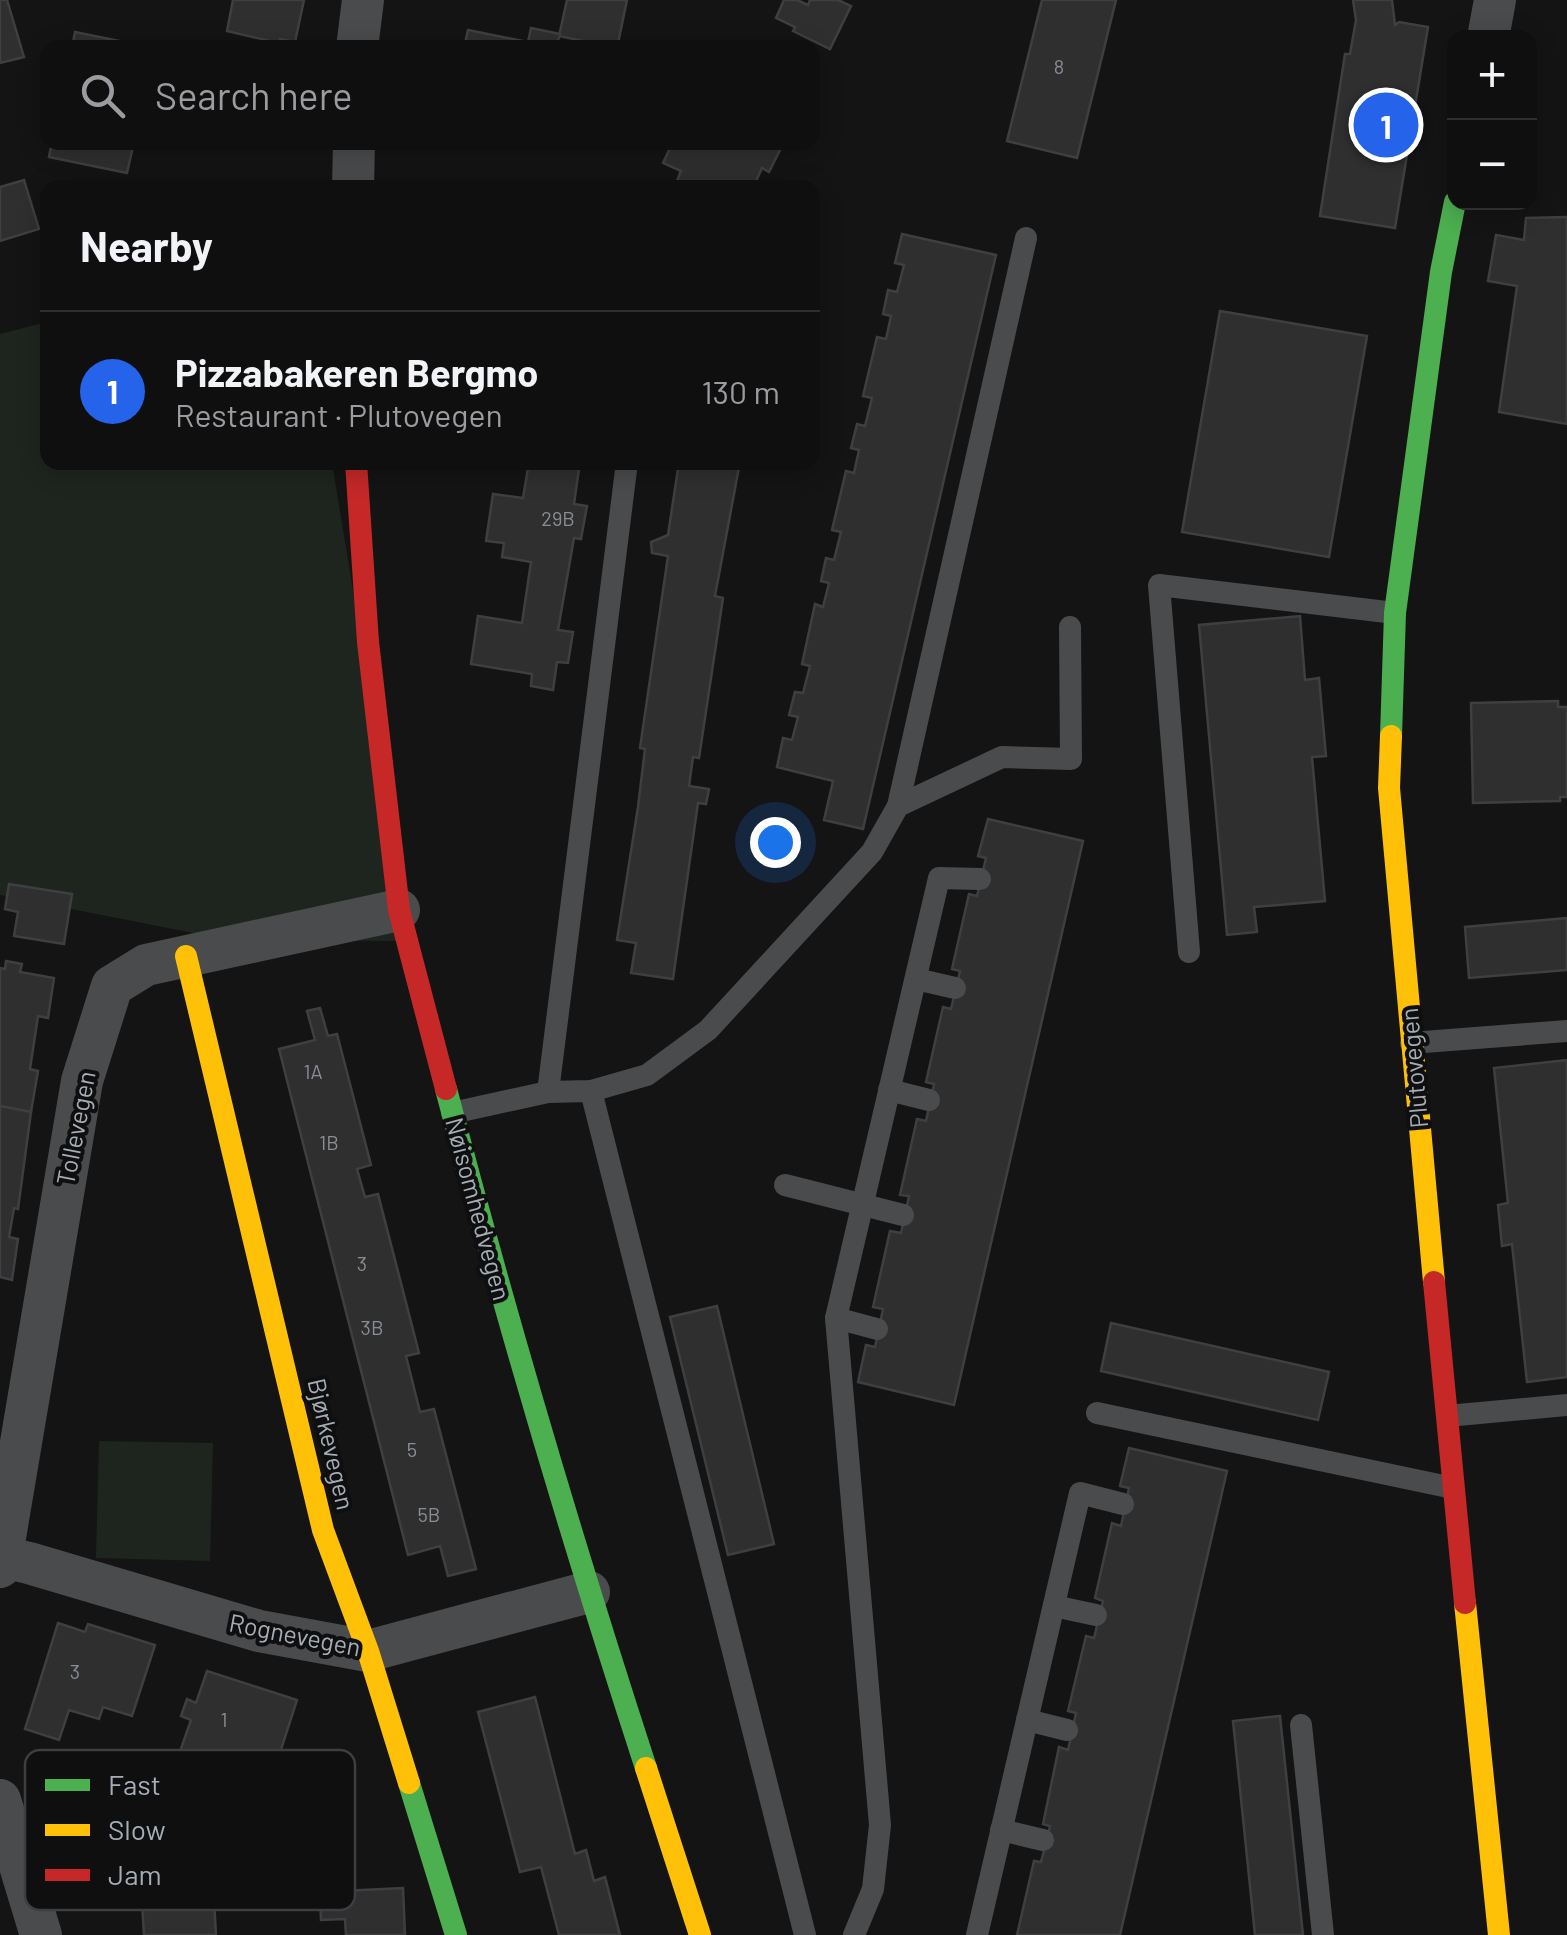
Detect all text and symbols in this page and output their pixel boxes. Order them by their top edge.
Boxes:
map controls [1447,30,1537,210]
button: + [1447,30,1537,120]
search box [40,40,820,150]
house number: 8 [1054,54,1064,78]
icon: search [75,68,130,123]
text: Search here [155,72,353,118]
pin: 1 [1354,88,1418,162]
button: − [1447,120,1537,210]
text: Nearby [80,220,213,270]
text: Pizzabakeren Bergmo [175,349,538,395]
text: 1 [107,372,118,410]
text: 130 m [701,372,780,410]
text: Restaurant · Plutovegen [175,395,503,433]
house number: 29B [541,506,575,530]
your location [750,817,801,868]
street label: Plutovegen [1393,1007,1433,1130]
house number: 1A [303,1059,323,1083]
street label: Tollevegen [49,1068,101,1187]
street label: Nøisomhedvegen [440,1114,518,1303]
house number: 1B [319,1130,339,1154]
house number: 3 [357,1251,367,1275]
house number: 3B [361,1315,383,1339]
street label: Bjørkevegen [302,1375,362,1512]
house number: 5 [407,1437,417,1461]
house number: 5B [418,1502,440,1526]
street label: Rognevegen [227,1607,364,1661]
house number: 3 [70,1659,80,1683]
house number: 1 [221,1707,228,1731]
legend [25,1750,355,1910]
text: Fast [108,1767,161,1801]
text: Slow [108,1812,166,1846]
text: Jam [108,1857,162,1891]

